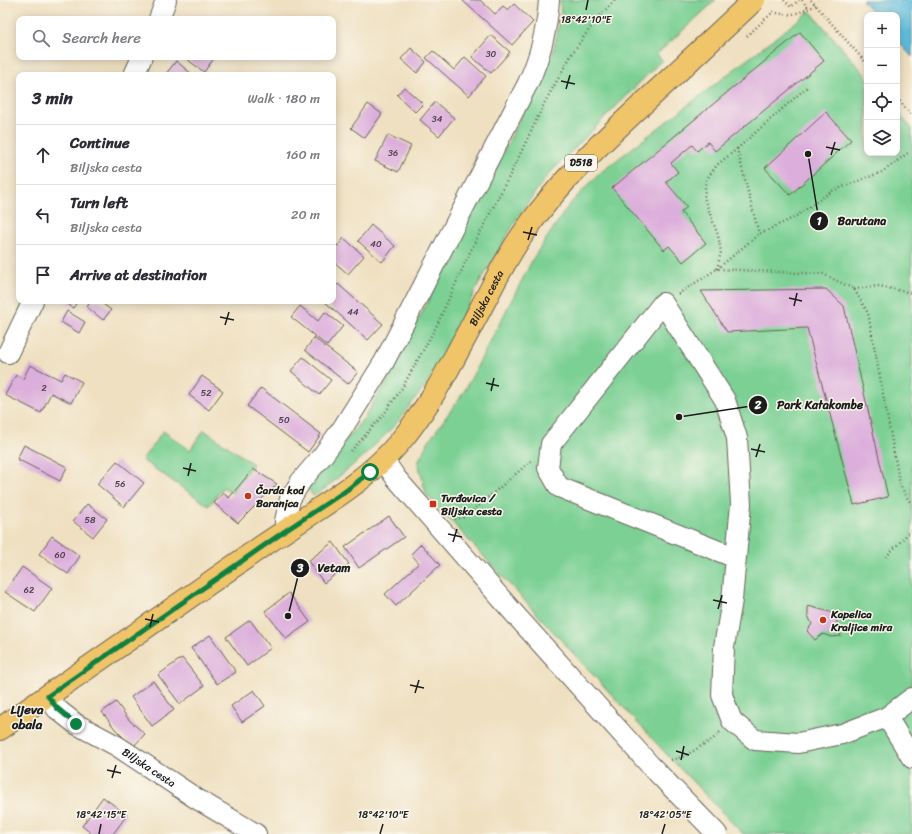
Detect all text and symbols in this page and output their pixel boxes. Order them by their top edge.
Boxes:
text: 18°42'10"E [561,11,613,29]
map controls [864,12,900,156]
button: + [864,12,900,48]
search box [16,16,336,60]
text: Search here [62,25,141,51]
icon: search [30,27,52,49]
house number: 30 [486,46,497,62]
button: − [864,48,900,84]
text: 3 min [32,83,73,113]
button: locate [864,84,900,120]
text: Walk · 180 m [248,87,320,110]
house number: 34 [432,111,443,127]
button: layers [864,120,900,156]
text: Continue [70,130,130,156]
text: 160 m [285,143,320,166]
icon: ahead [32,144,54,166]
house number: 36 [388,145,398,161]
road number: D518 [565,155,597,171]
text: Biljska cesta [70,156,142,179]
text: Turn left [70,190,128,216]
text: 20 m [291,203,320,226]
icon: left [32,204,54,226]
callout: Barutana [809,209,894,233]
text: 1 [816,210,822,232]
text: Barutana [838,210,886,232]
text: Biljska cesta [70,216,142,239]
house number: 40 [370,236,382,252]
text: Arrive at destination [70,262,207,288]
icon: arrive [32,264,54,286]
street label: Biljska cesta [464,266,509,329]
house number: 44 [347,304,359,320]
house number: 2 [41,380,47,396]
house number: 52 [201,385,211,401]
callout: Park Katakombe [748,393,871,417]
text: 2 [754,394,762,416]
text: Park Katakombe [777,394,864,416]
house number: 50 [278,412,290,428]
route start [361,463,379,481]
house number: 56 [115,476,125,492]
place label: Čarda kod Baranjca [255,481,305,513]
place label: Tvrđavica / Biljska cesta [441,489,503,521]
marker: Čarda kod Baranjca [243,491,253,501]
marker: Tvrđavica / Biljska cesta [428,499,438,509]
house number: 58 [85,512,96,528]
house number: 60 [55,547,66,563]
callout: Vetam [290,556,359,580]
text: 3 [296,557,304,579]
text: Vetam [318,557,350,579]
house number: 62 [24,582,34,598]
place label: Kapelica Kraljice mira [830,605,893,637]
marker: Kapelica Kraljice mira [818,615,828,625]
district label: Lijeva obala [10,698,44,736]
route end [67,715,85,733]
street label: Biljska cesta [118,742,180,792]
text: 18°42'15"E [76,806,128,824]
text: 18°42'10"E [358,806,410,824]
text: 18°42'05"E [639,806,693,824]

